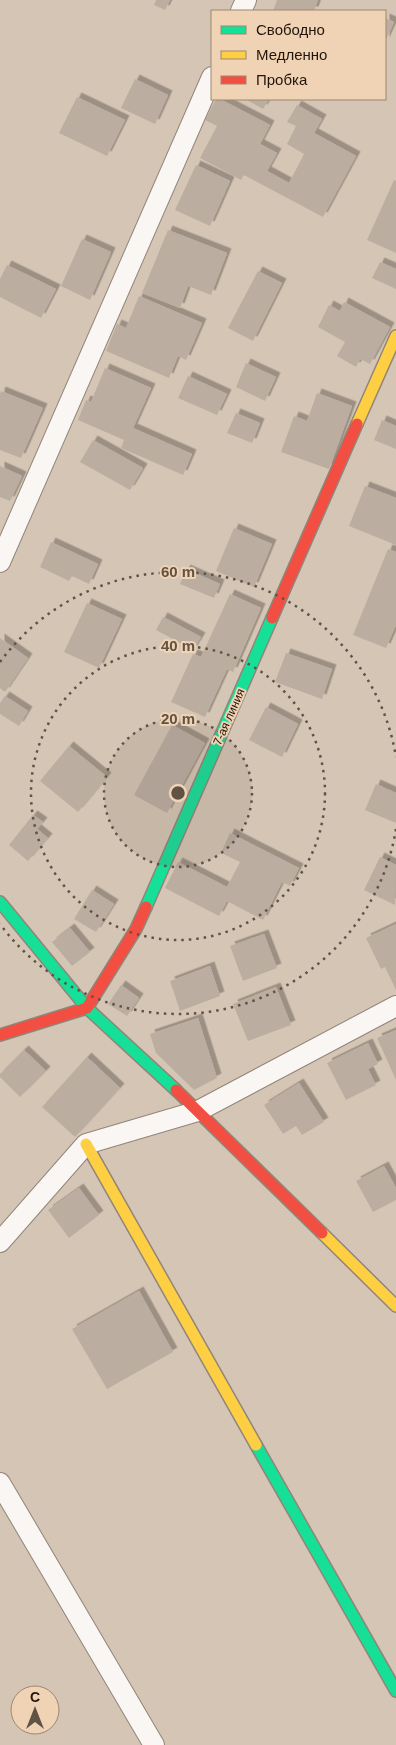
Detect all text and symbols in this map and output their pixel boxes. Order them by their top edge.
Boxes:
legend [211,10,386,100]
text: Свободно [256,21,325,38]
text: Медленно [256,46,327,63]
text: Пробка [256,71,308,88]
text: 60 m [161,563,195,580]
text: 40 m [161,637,195,654]
street label: 7-ая линия [210,686,248,748]
text: 20 m [161,710,195,727]
centre of rings [169,784,187,802]
north arrow [10,1685,60,1735]
text: С [30,1689,40,1705]

